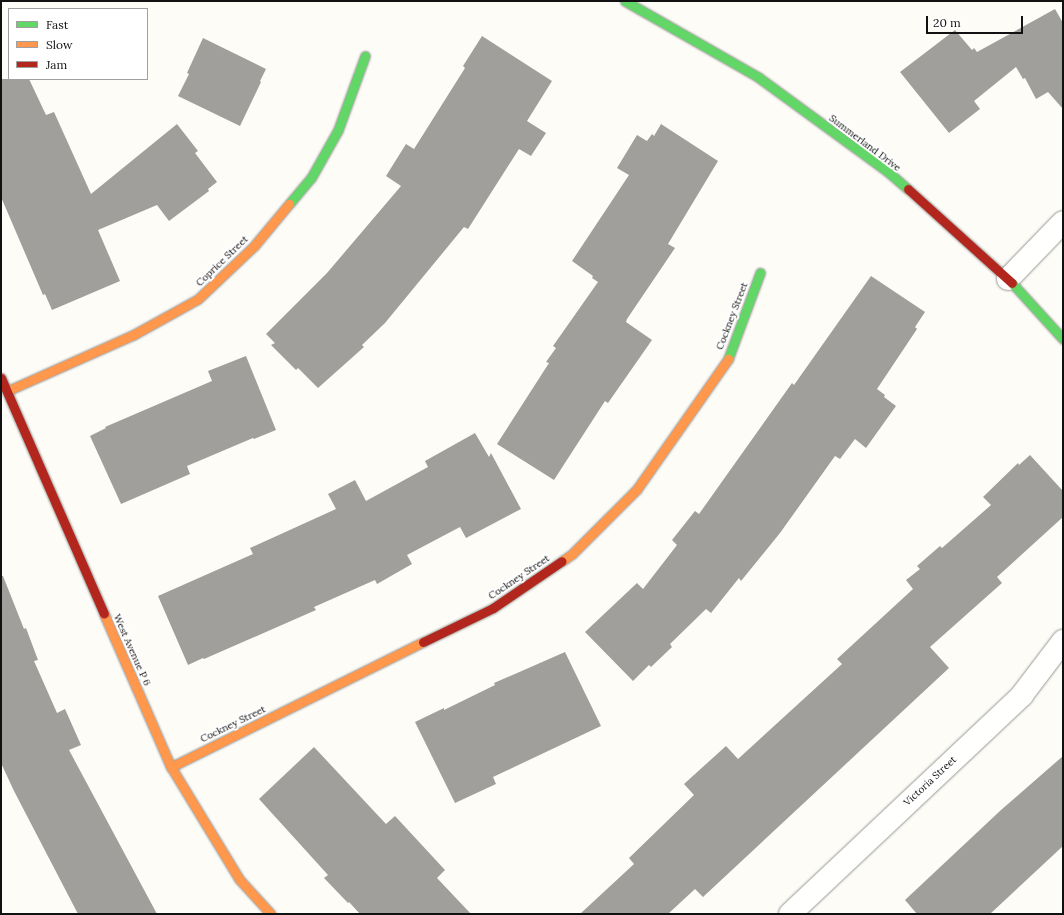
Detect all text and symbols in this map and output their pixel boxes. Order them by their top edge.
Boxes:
legend [8,8,148,80]
scale bar [928,8,1025,34]
text: 20 m [933,15,961,30]
text: Fast [46,17,69,32]
text: Slow [46,37,73,52]
text: Jam [46,57,67,72]
street label: Summerland Drive [827,112,903,174]
street label: Coprice Street [194,233,250,289]
street label: Cockney Street [714,281,750,351]
street label: Cockney Street [486,552,552,602]
street label: West Avenue P 6 [111,612,153,688]
street label: Cockney Street [198,703,268,745]
street label: Victoria Street [901,754,959,808]

